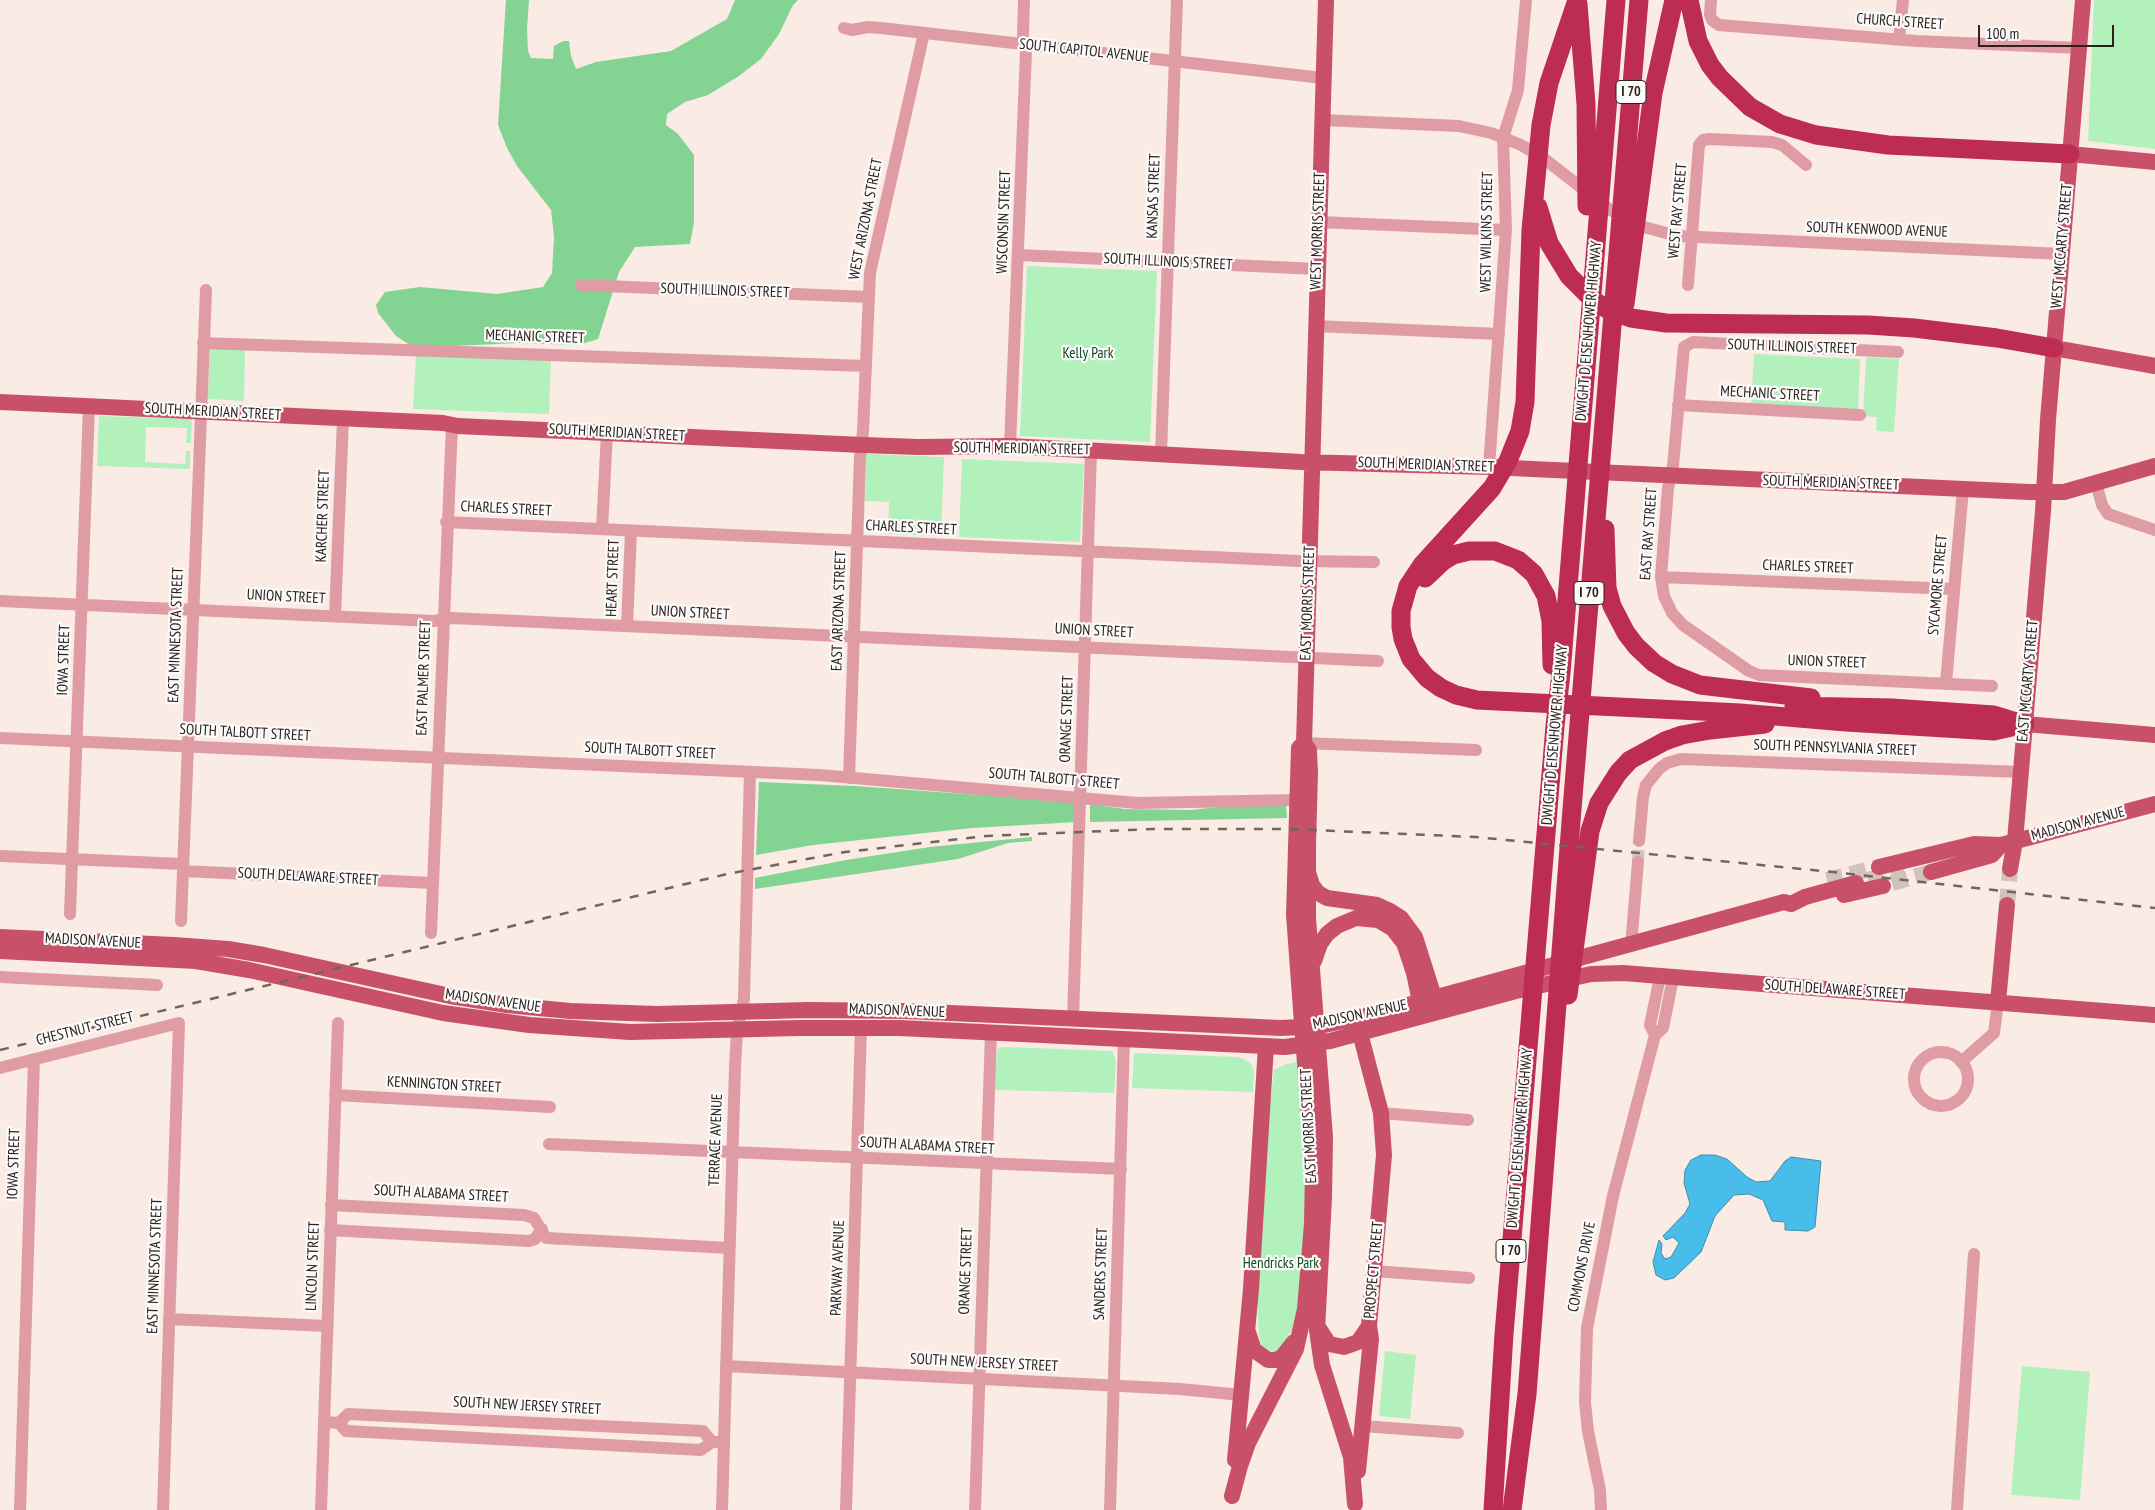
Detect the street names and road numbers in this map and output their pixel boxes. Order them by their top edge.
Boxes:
street label: CHURCH STREET [1856,10,1944,34]
street label: SOUTH CAPITOL AVENUE [1018,35,1150,67]
road number: I 70 [1616,80,1646,104]
street label: KANSAS STREET [1144,153,1164,239]
street label: WEST ARIZONA STREET [845,157,887,281]
street label: WEST RAY STREET [1665,162,1691,260]
street label: WISCONSIN STREET [993,170,1015,274]
street label: WEST WILKINS STREET [1477,171,1497,293]
street label: WEST MORRIS STREET [1307,172,1329,290]
street label: WEST MCCARTY STREET [2048,183,2076,309]
street label: SOUTH KENWOOD AVENUE [1806,219,1948,241]
street label: DWIGHT D EISENHOWER HIGHWAY [1572,240,1606,422]
street label: SOUTH ILLINOIS STREET [1103,250,1233,274]
street label: SOUTH ILLINOIS STREET [660,280,790,302]
street label: MECHANIC STREET [485,326,585,348]
street label: SOUTH ILLINOIS STREET [1727,336,1857,358]
street label: MECHANIC STREET [1720,382,1820,406]
street label: SOUTH MERIDIAN STREET [144,399,282,425]
street label: SOUTH MERIDIAN STREET [548,420,686,446]
street label: SOUTH MERIDIAN STREET [954,439,1090,459]
street label: SOUTH MERIDIAN STREET [1357,454,1495,476]
street label: KARCHER STREET [312,469,334,563]
street label: SOUTH MERIDIAN STREET [1762,472,1900,494]
street label: EAST RAY STREET [1637,487,1661,581]
street label: CHARLES STREET [460,498,552,520]
street label: CHARLES STREET [865,517,957,539]
street label: SYCAMORE STREET [1925,534,1951,636]
street label: HEART STREET [603,539,623,617]
street label: EAST MORRIS STREET [1297,545,1319,661]
street label: EAST ARIZONA STREET [828,551,850,671]
street label: CHARLES STREET [1762,556,1854,578]
street label: EAST MINNESOTA STREET [165,567,187,703]
road number: I 70 [1574,582,1604,604]
street label: UNION STREET [246,586,326,608]
street label: UNION STREET [650,602,730,624]
street label: EAST MCCARTY STREET [2014,619,2042,743]
street label: EAST PALMER STREET [413,620,435,736]
street label: UNION STREET [1054,620,1134,642]
street label: IOWA STREET [54,624,74,696]
street label: DWIGHT D EISENHOWER HIGHWAY [1538,644,1572,826]
street label: UNION STREET [1787,652,1867,672]
street label: ORANGE STREET [1056,675,1078,763]
street label: SOUTH TALBOTT STREET [179,721,311,745]
street label: SOUTH PENNSYLVANIA STREET [1753,736,1917,760]
street label: SOUTH TALBOTT STREET [584,739,716,763]
street label: SOUTH TALBOTT STREET [988,764,1120,794]
street label: MADISON AVENUE [2029,803,2127,845]
street label: SOUTH DELAWARE STREET [237,864,379,890]
street label: MADISON AVENUE [45,929,141,953]
street label: SOUTH DELAWARE STREET [1764,976,1906,1004]
street label: MADISON AVENUE [444,985,542,1017]
street label: MADISON AVENUE [1311,996,1409,1034]
street label: MADISON AVENUE [849,1000,945,1022]
street label: CHESTNUT STREET [34,1008,136,1050]
street label: DWIGHT D EISENHOWER HIGHWAY [1503,1047,1537,1229]
street label: EAST MORRIS STREET [1297,1068,1321,1184]
street label: KENNINGTON STREET [386,1073,502,1097]
street label: TERRACE AVENUE [705,1093,727,1187]
street label: IOWA STREET [4,1128,24,1200]
street label: SOUTH ALABAMA STREET [859,1133,995,1159]
street label: SOUTH ALABAMA STREET [373,1181,509,1207]
street label: EAST MINNESOTA STREET [144,1198,166,1334]
street label: PARKWAY AVENUE [827,1220,849,1316]
street label: COMMONS DRIVE [1564,1220,1600,1314]
street label: LINCOLN STREET [302,1221,324,1311]
street label: PROSPECT STREET [1361,1221,1387,1319]
street label: ORANGE STREET [955,1227,977,1315]
street label: SANDERS STREET [1090,1227,1112,1321]
road number: I 70 [1496,1240,1526,1262]
street label: SOUTH NEW JERSEY STREET [910,1350,1058,1376]
street label: SOUTH NEW JERSEY STREET [453,1393,601,1419]

